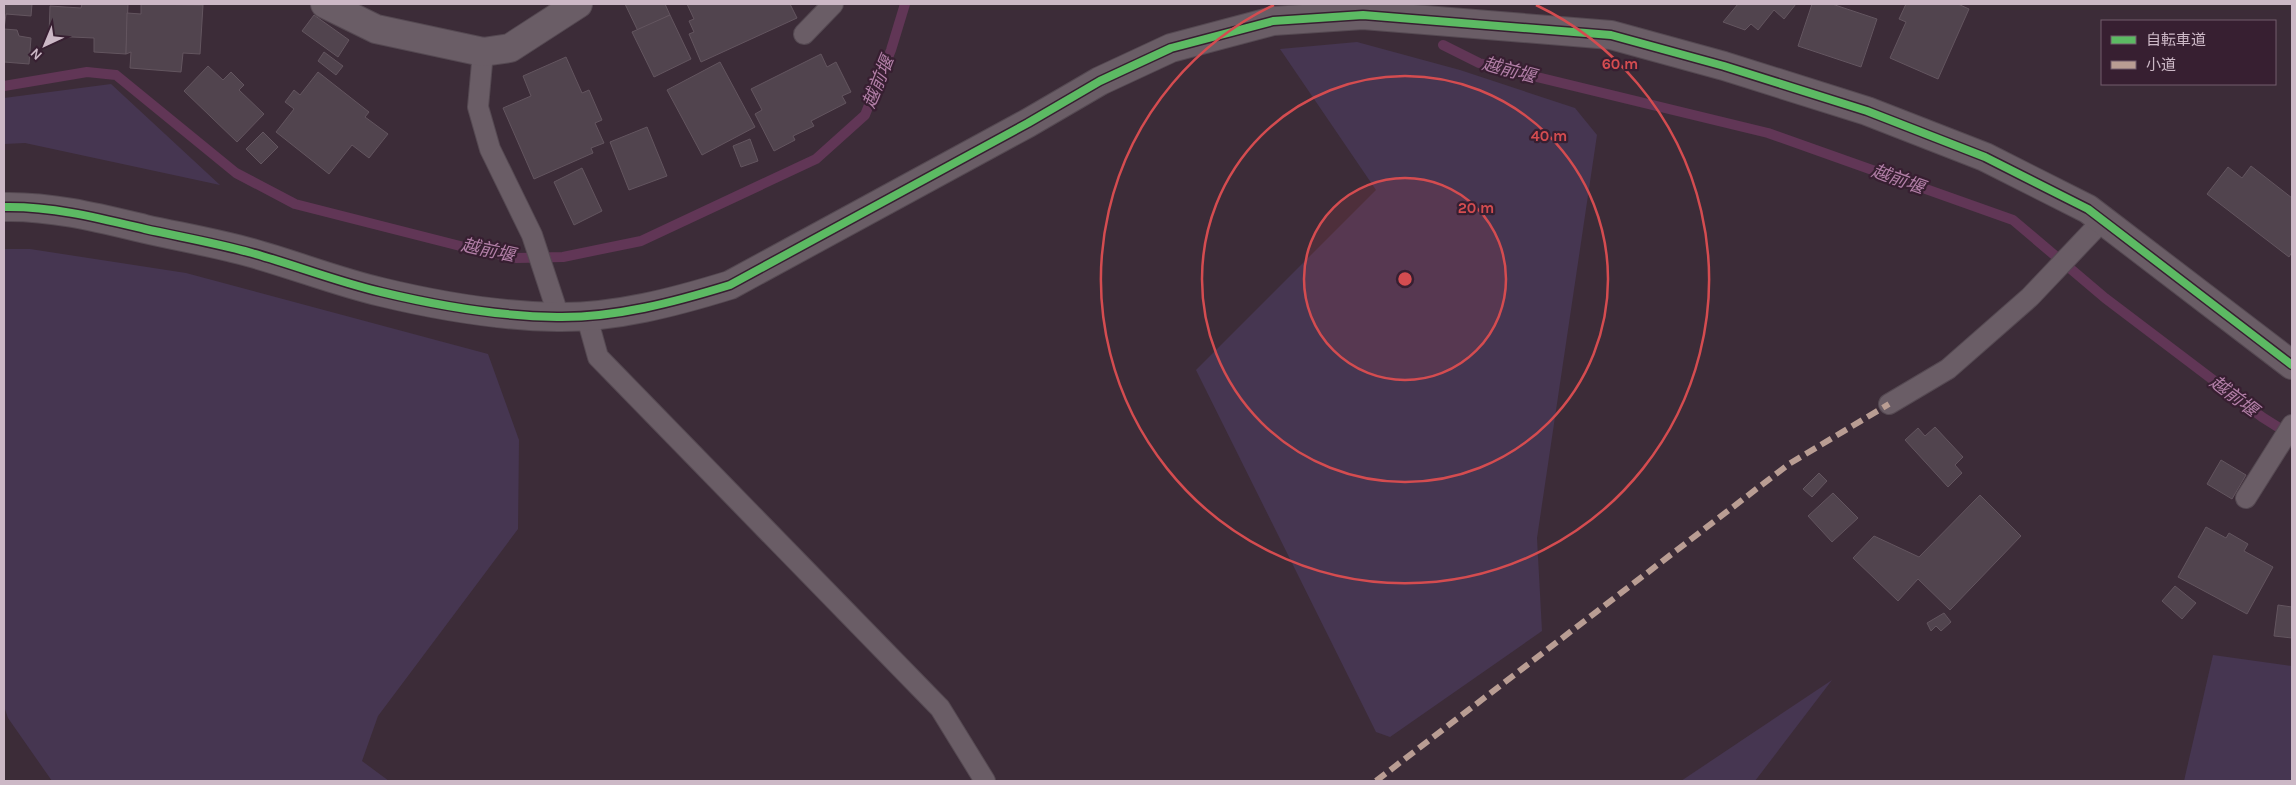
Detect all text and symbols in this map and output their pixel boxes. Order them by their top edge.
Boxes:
north arrow [20,20,70,70]
legend [2101,20,2276,85]
text: 自転車道 [2146,31,2206,49]
text: N [27,44,46,64]
water label: 越前堰 [858,50,899,111]
water label: 越前堰 [1480,52,1541,88]
text: 60 m [1602,55,1638,73]
text: 小道 [2146,56,2176,74]
text: 40 m [1531,127,1567,145]
water label: 越前堰 [1869,159,1930,200]
text: 20 m [1458,199,1494,217]
water label: 越前堰 [459,234,520,267]
centre of rings [1396,270,1414,288]
water label: 越前堰 [2206,371,2265,423]

